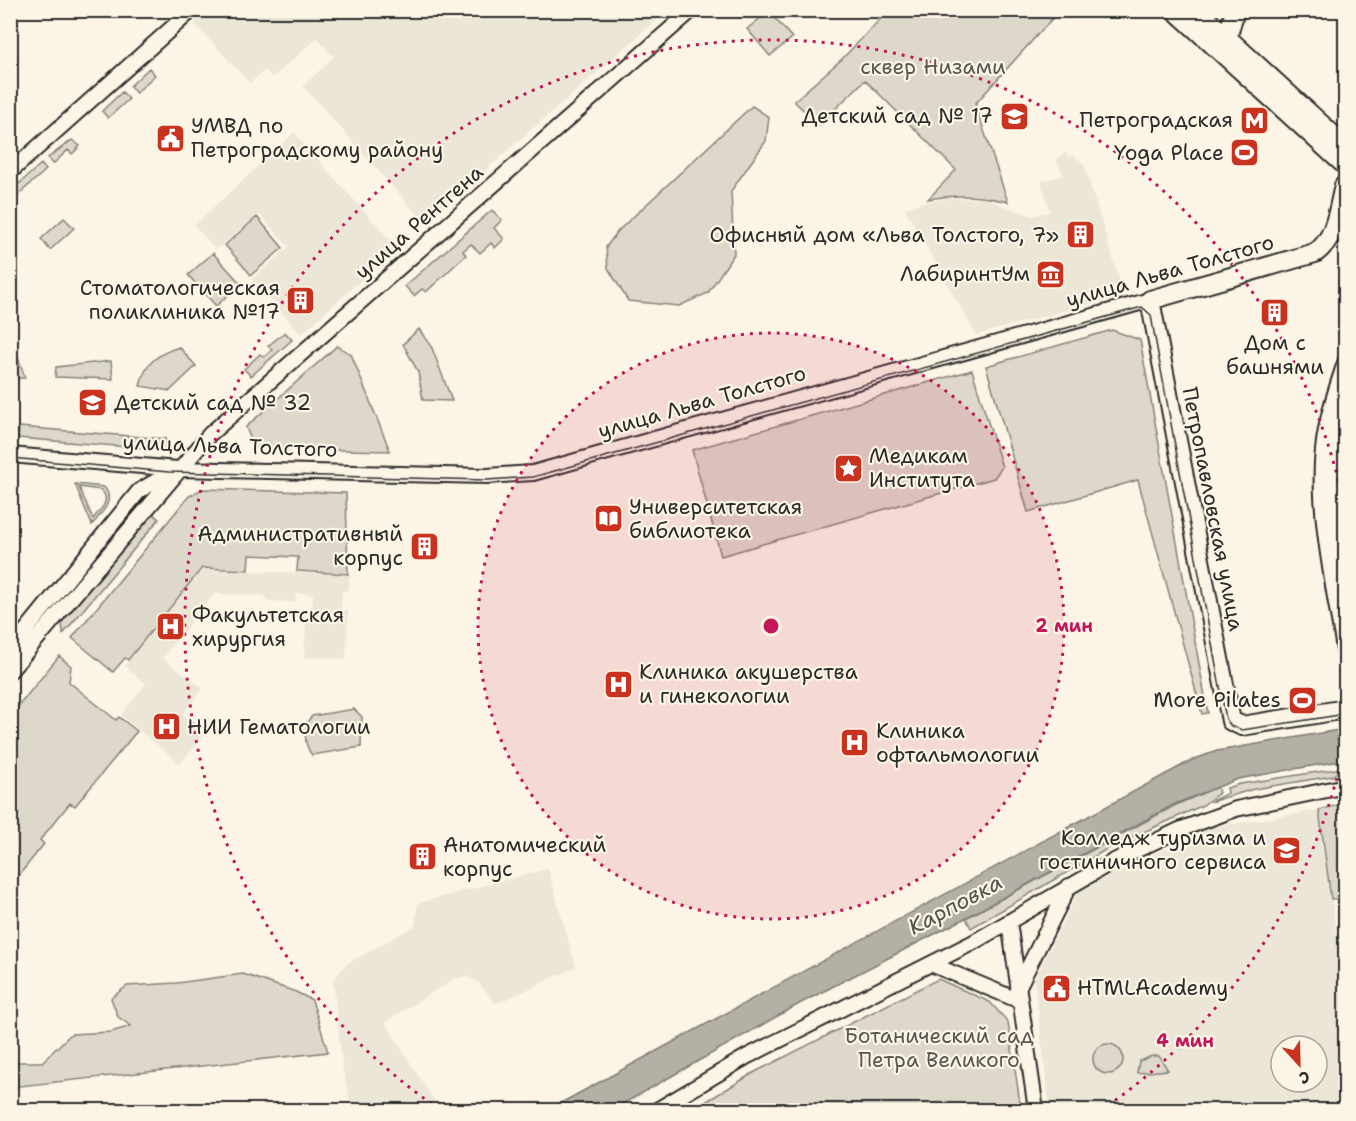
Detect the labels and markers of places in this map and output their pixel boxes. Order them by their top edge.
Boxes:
school or university icon: Детский сад № 17 [998,100,1030,132]
place label: Детский сад № 17 [802,102,993,130]
metro station icon: Петроградская [1238,104,1270,136]
place label: Петроградская [1080,106,1233,134]
place label: УМВД по Петроградскому району [191,112,443,164]
public building icon: УМВД по Петроградскому району [154,122,186,154]
sports icon: Yoga Place [1229,137,1261,169]
place label: Yoga Place [1114,139,1224,167]
building icon: Офисный дом «Льва Толстого, 7» [1064,219,1096,251]
place label: Офисный дом «Льва Толстого, 7» [710,221,1059,249]
museum icon: ЛабиринтУм [1035,258,1067,290]
place label: ЛабиринтУм [900,260,1030,288]
place label: Стоматологическая поликлиника №17 [80,274,280,326]
building icon: Стоматологическая поликлиника №17 [285,284,317,316]
building icon: Дом с башнями [1259,296,1291,328]
place label: Дом с башнями [1226,329,1324,381]
school or university icon: Детский сад № 32 [77,387,109,419]
place label: Детский сад № 32 [114,389,311,417]
place label: Медикам Института [869,442,975,494]
place icon: Медикам Института [832,452,864,484]
place label: Университетская библиотека [629,493,802,545]
library icon: Университетская библиотека [592,503,624,535]
place label: Административный корпус [197,520,403,572]
building icon: Административный корпус [408,530,440,562]
place label: Факультетская хирургия [192,601,344,653]
hospital icon: Факультетская хирургия [155,611,187,643]
centre of rings [761,616,781,636]
place label: Клиника акушерства и гинекологии [639,658,858,710]
hospital icon: Клиника акушерства и гинекологии [602,668,634,700]
sports icon: More Pilates [1286,684,1318,716]
place label: More Pilates [1153,686,1281,714]
hospital icon: НИИ Гематологии [150,711,182,743]
place label: НИИ Гематологии [187,713,371,741]
place label: Клиника офтальмологии [876,717,1039,769]
hospital icon: Клиника офтальмологии [839,727,871,759]
place label: Колледж туризма и гостиничного сервиса [1039,824,1266,876]
place label: Анатомический корпус [443,831,606,883]
school or university icon: Колледж туризма и гостиничного сервиса [1271,834,1303,866]
building icon: Анатомический корпус [406,841,438,873]
public building icon: HTMLAcademy [1040,972,1072,1004]
place label: HTMLAcademy [1077,974,1228,1002]

